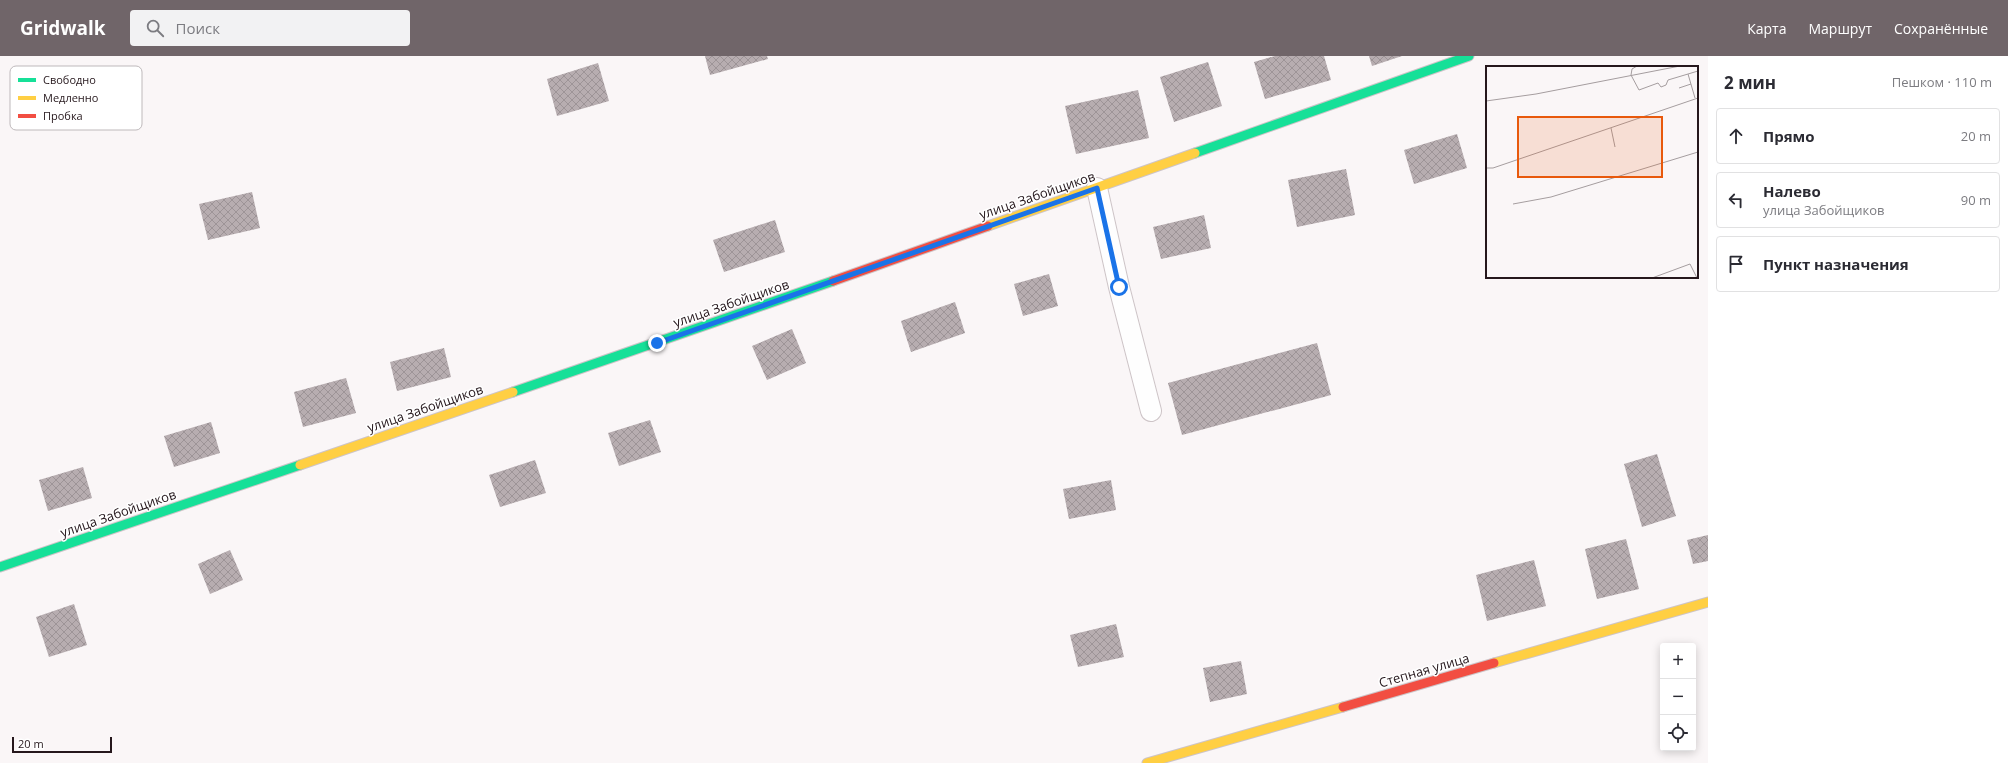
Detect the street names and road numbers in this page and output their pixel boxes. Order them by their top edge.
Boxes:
street label: улица Забойщиков [977,167,1097,223]
street label: улица Забойщиков [671,275,791,331]
street label: улица Забойщиков [365,380,485,436]
street label: улица Забойщиков [58,485,178,541]
street label: Степная улица [1377,648,1471,692]

